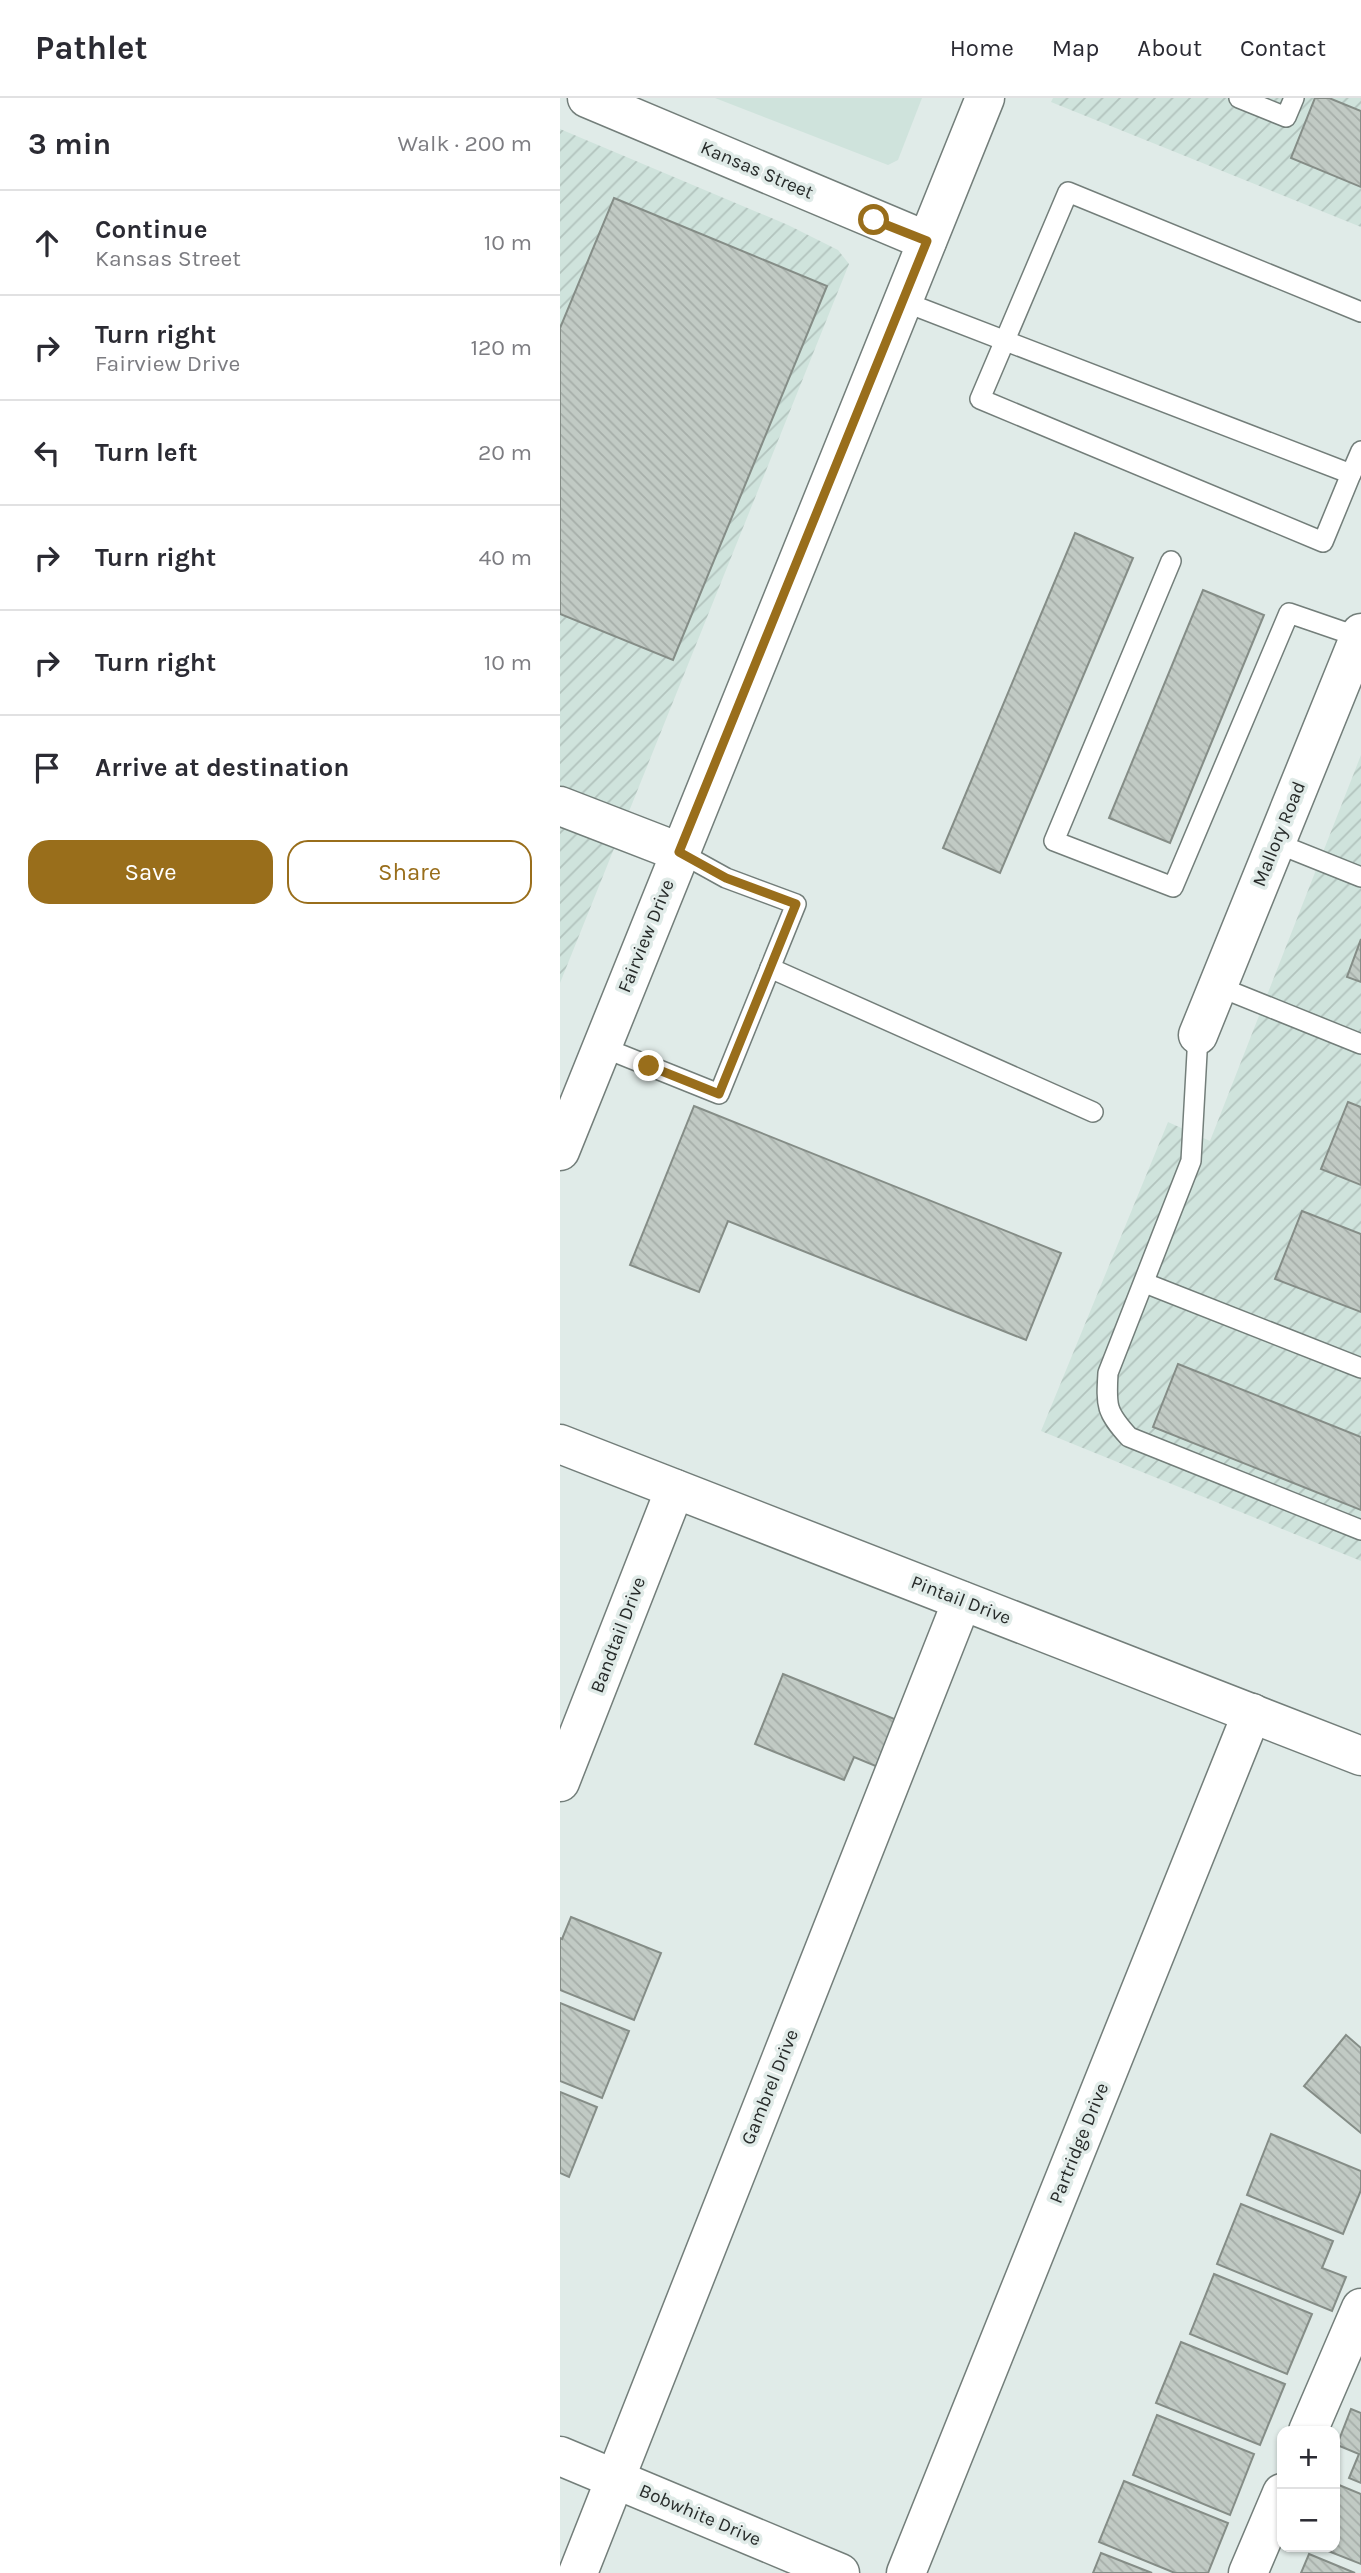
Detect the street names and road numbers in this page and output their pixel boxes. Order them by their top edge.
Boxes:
street label: Kansas Street [697,136,817,204]
street label: Mallory Road [1248,778,1310,890]
street label: Fairview Drive [613,876,679,996]
street label: Pintail Drive [908,1571,1014,1629]
street label: Bandtail Drive [586,1574,650,1696]
street label: Gambrel Drive [737,2026,803,2148]
street label: Partridge Drive [1045,2079,1113,2207]
street label: Bobwhite Drive [636,2479,764,2551]

